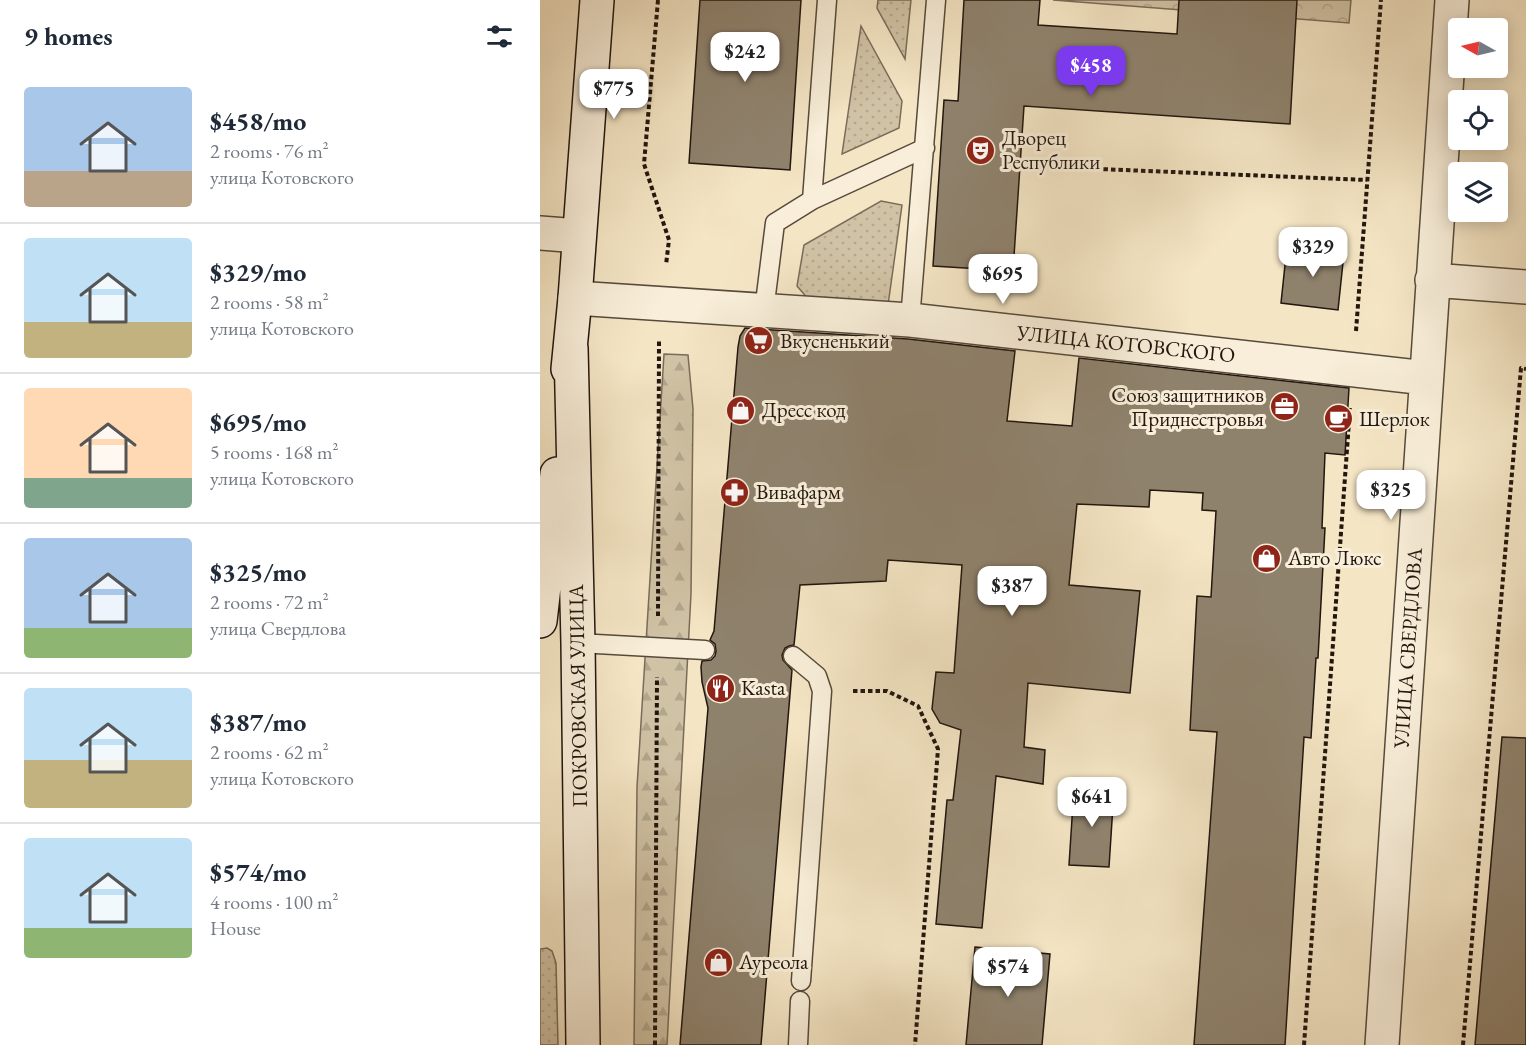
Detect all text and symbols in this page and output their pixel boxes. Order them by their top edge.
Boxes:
north arrow [1448,18,1508,78]
map controls [1448,18,1508,222]
text: 9 homes [24,19,113,53]
icon: filters [483,20,516,53]
pin: $242 [709,32,781,83]
text: $242 [725,38,765,64]
pin: $458 [1055,46,1127,97]
text: $458 [1071,52,1111,78]
pin: $775 [578,69,650,120]
text: $775 [594,75,634,101]
button: locate [1448,90,1508,150]
text: $458/mo [210,104,306,138]
icon: home [72,111,144,183]
place label: Дворец Республики [1002,124,1100,175]
theatre icon: Дворец Республики [965,134,997,166]
text: 2 rooms · 76 m² [210,138,329,164]
button: layers [1448,162,1508,222]
text: улица Котовского [210,164,354,190]
pin: $329 [1277,227,1349,278]
text: $329 [1293,233,1333,259]
pin: $695 [967,254,1039,305]
text: $329/mo [210,255,306,289]
text: $695 [983,260,1023,286]
icon: home [72,262,144,334]
text: 2 rooms · 58 m² [210,289,329,315]
text: улица Котовского [210,315,354,341]
street label: УЛИЦА КОТОВСКОГО [1014,318,1237,368]
supermarket icon: Вкусненький [743,325,775,357]
place label: Вкусненький [780,327,890,354]
place label: Союз защитников Приднестровья [1111,381,1264,432]
office icon: Союз защитников Приднестровья [1269,391,1301,423]
shop icon: Дресс код [725,394,757,426]
place label: Дресс код [762,396,846,423]
cafe icon: Шерлок [1322,403,1354,435]
text: $695/mo [210,405,306,439]
place label: Шерлок [1359,405,1430,432]
icon: home [72,412,144,484]
text: 5 rooms · 168 m² [210,439,338,465]
text: улица Котовского [210,465,354,491]
pin: $325 [1355,470,1427,521]
pharmacy icon: Вивафарм [719,476,751,508]
text: $325 [1371,476,1411,502]
place label: Вивафарм [756,478,841,505]
shop icon: Авто Люкс [1251,542,1283,574]
place label: Авто Люкс [1287,544,1382,571]
street label: УЛИЦА СВЕРДЛОВА [1387,546,1428,750]
text: $325/mo [210,555,306,589]
icon: home [72,562,144,634]
pin: $387 [976,566,1048,617]
text: $387 [992,572,1032,598]
street label: ПОКРОВСКАЯ УЛИЦА [562,584,593,808]
text: 2 rooms · 72 m² [210,589,329,615]
text: улица Свердлова [210,615,346,641]
restaurant icon: Kasta [704,672,736,704]
place label: Kasta [741,674,786,701]
text: $387/mo [210,705,306,739]
icon: home [72,712,144,784]
text: 2 rooms · 62 m² [210,739,329,765]
text: улица Котовского [210,765,354,791]
pin: $641 [1056,777,1128,828]
text: $641 [1072,783,1112,809]
text: $574/mo [210,855,306,889]
icon: home [72,862,144,934]
text: 4 rooms · 100 m² [210,889,338,915]
text: House [210,915,261,941]
shop icon: Ауреола [702,946,734,978]
pin: $574 [972,947,1044,998]
place label: Ауреола [738,948,809,975]
text: $574 [988,953,1028,979]

